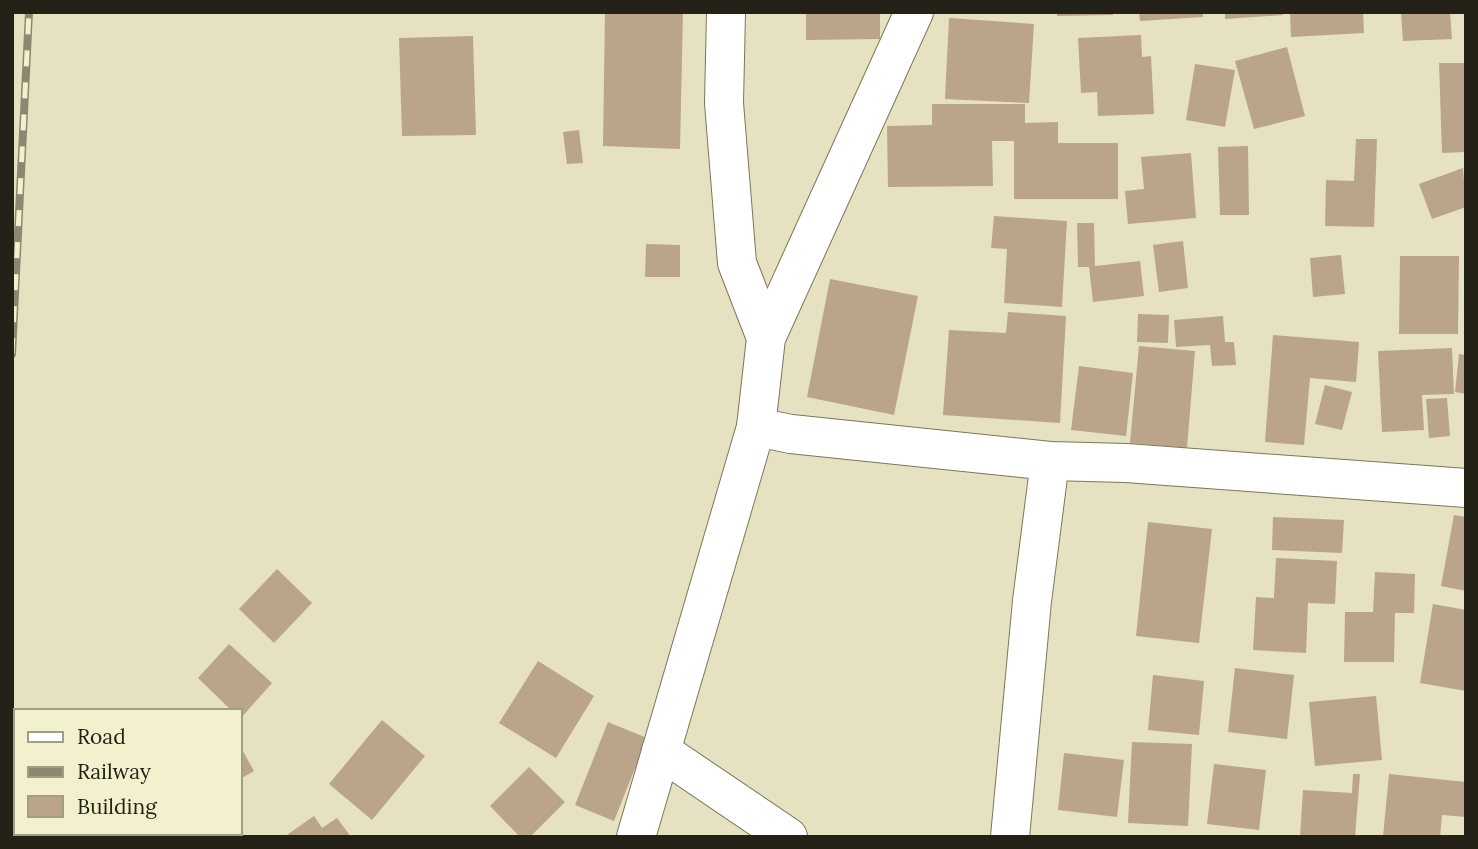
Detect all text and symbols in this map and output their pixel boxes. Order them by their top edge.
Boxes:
legend [14,709,242,835]
text: Road [77,723,126,750]
text: Railway [77,758,151,785]
text: Building [77,793,157,820]

